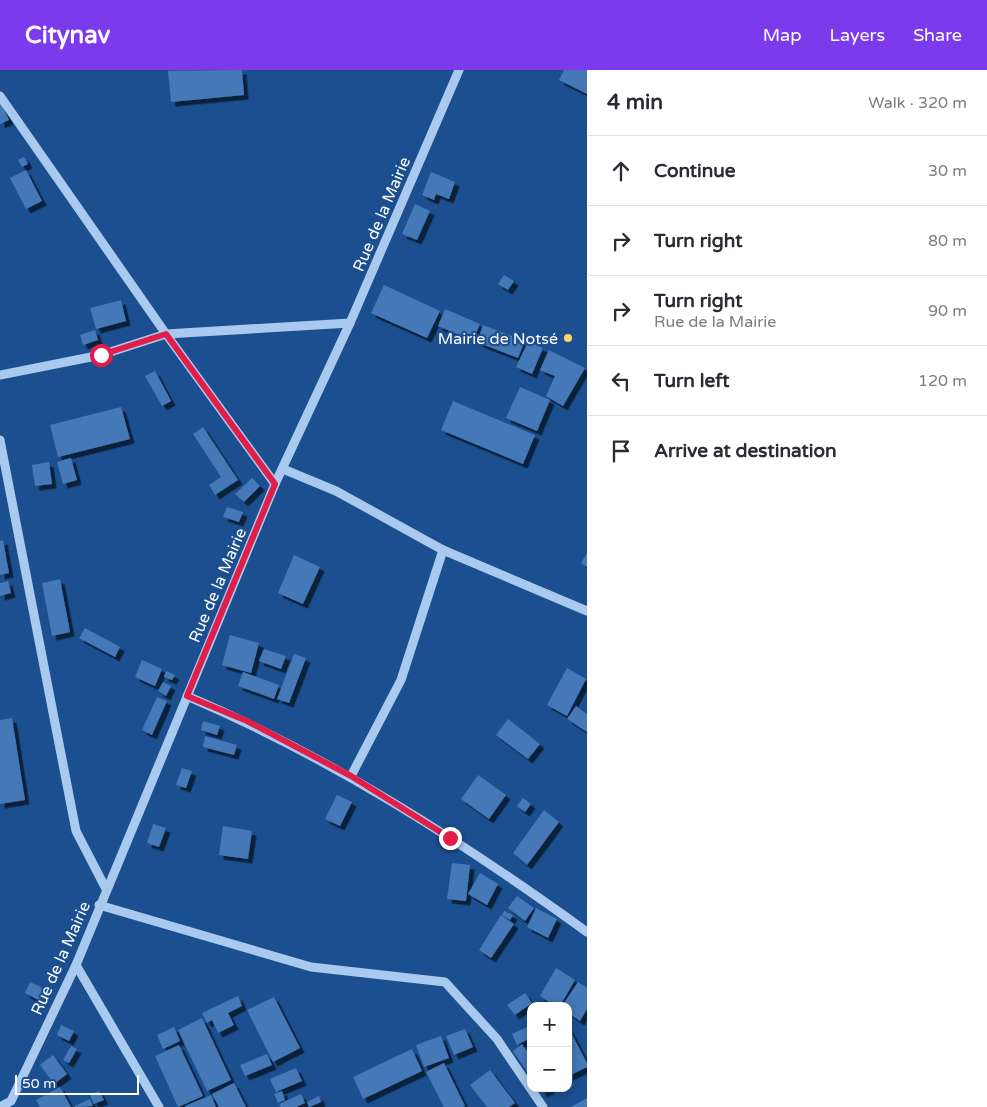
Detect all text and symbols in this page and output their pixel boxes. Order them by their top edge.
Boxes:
text: Citynav [25,21,110,50]
text: Map [763,24,802,46]
text: Layers [830,24,885,46]
text: Share [913,24,962,46]
text: 4 min [607,90,663,115]
text: Walk · 320 m [868,93,967,113]
street label: Rue de la Mairie [349,154,415,275]
icon: ahead [607,157,635,185]
text: Continue [654,160,736,182]
text: 30 m [928,161,967,181]
icon: right [607,227,635,255]
text: Turn right [654,230,742,252]
text: 80 m [928,231,967,251]
text: Turn right [654,290,742,312]
icon: right [607,297,635,325]
text: 90 m [928,301,967,321]
text: Rue de la Mairie [654,312,776,332]
place label: Mairie de Notsé [438,329,558,349]
marker: Mairie de Notsé [562,332,574,344]
route start [90,344,113,367]
icon: left [607,367,635,395]
text: Turn left [654,370,730,392]
text: 120 m [918,371,967,391]
icon: arrive [607,437,635,465]
text: Arrive at destination [654,440,837,462]
street label: Rue de la Mairie [185,525,251,646]
route end [439,827,462,850]
street label: Rue de la Mairie [27,898,95,1018]
map controls [527,1002,572,1092]
button: + [527,1002,572,1047]
button: − [527,1047,572,1092]
scale bar [15,1072,139,1095]
text: 50 m [22,1075,56,1092]

